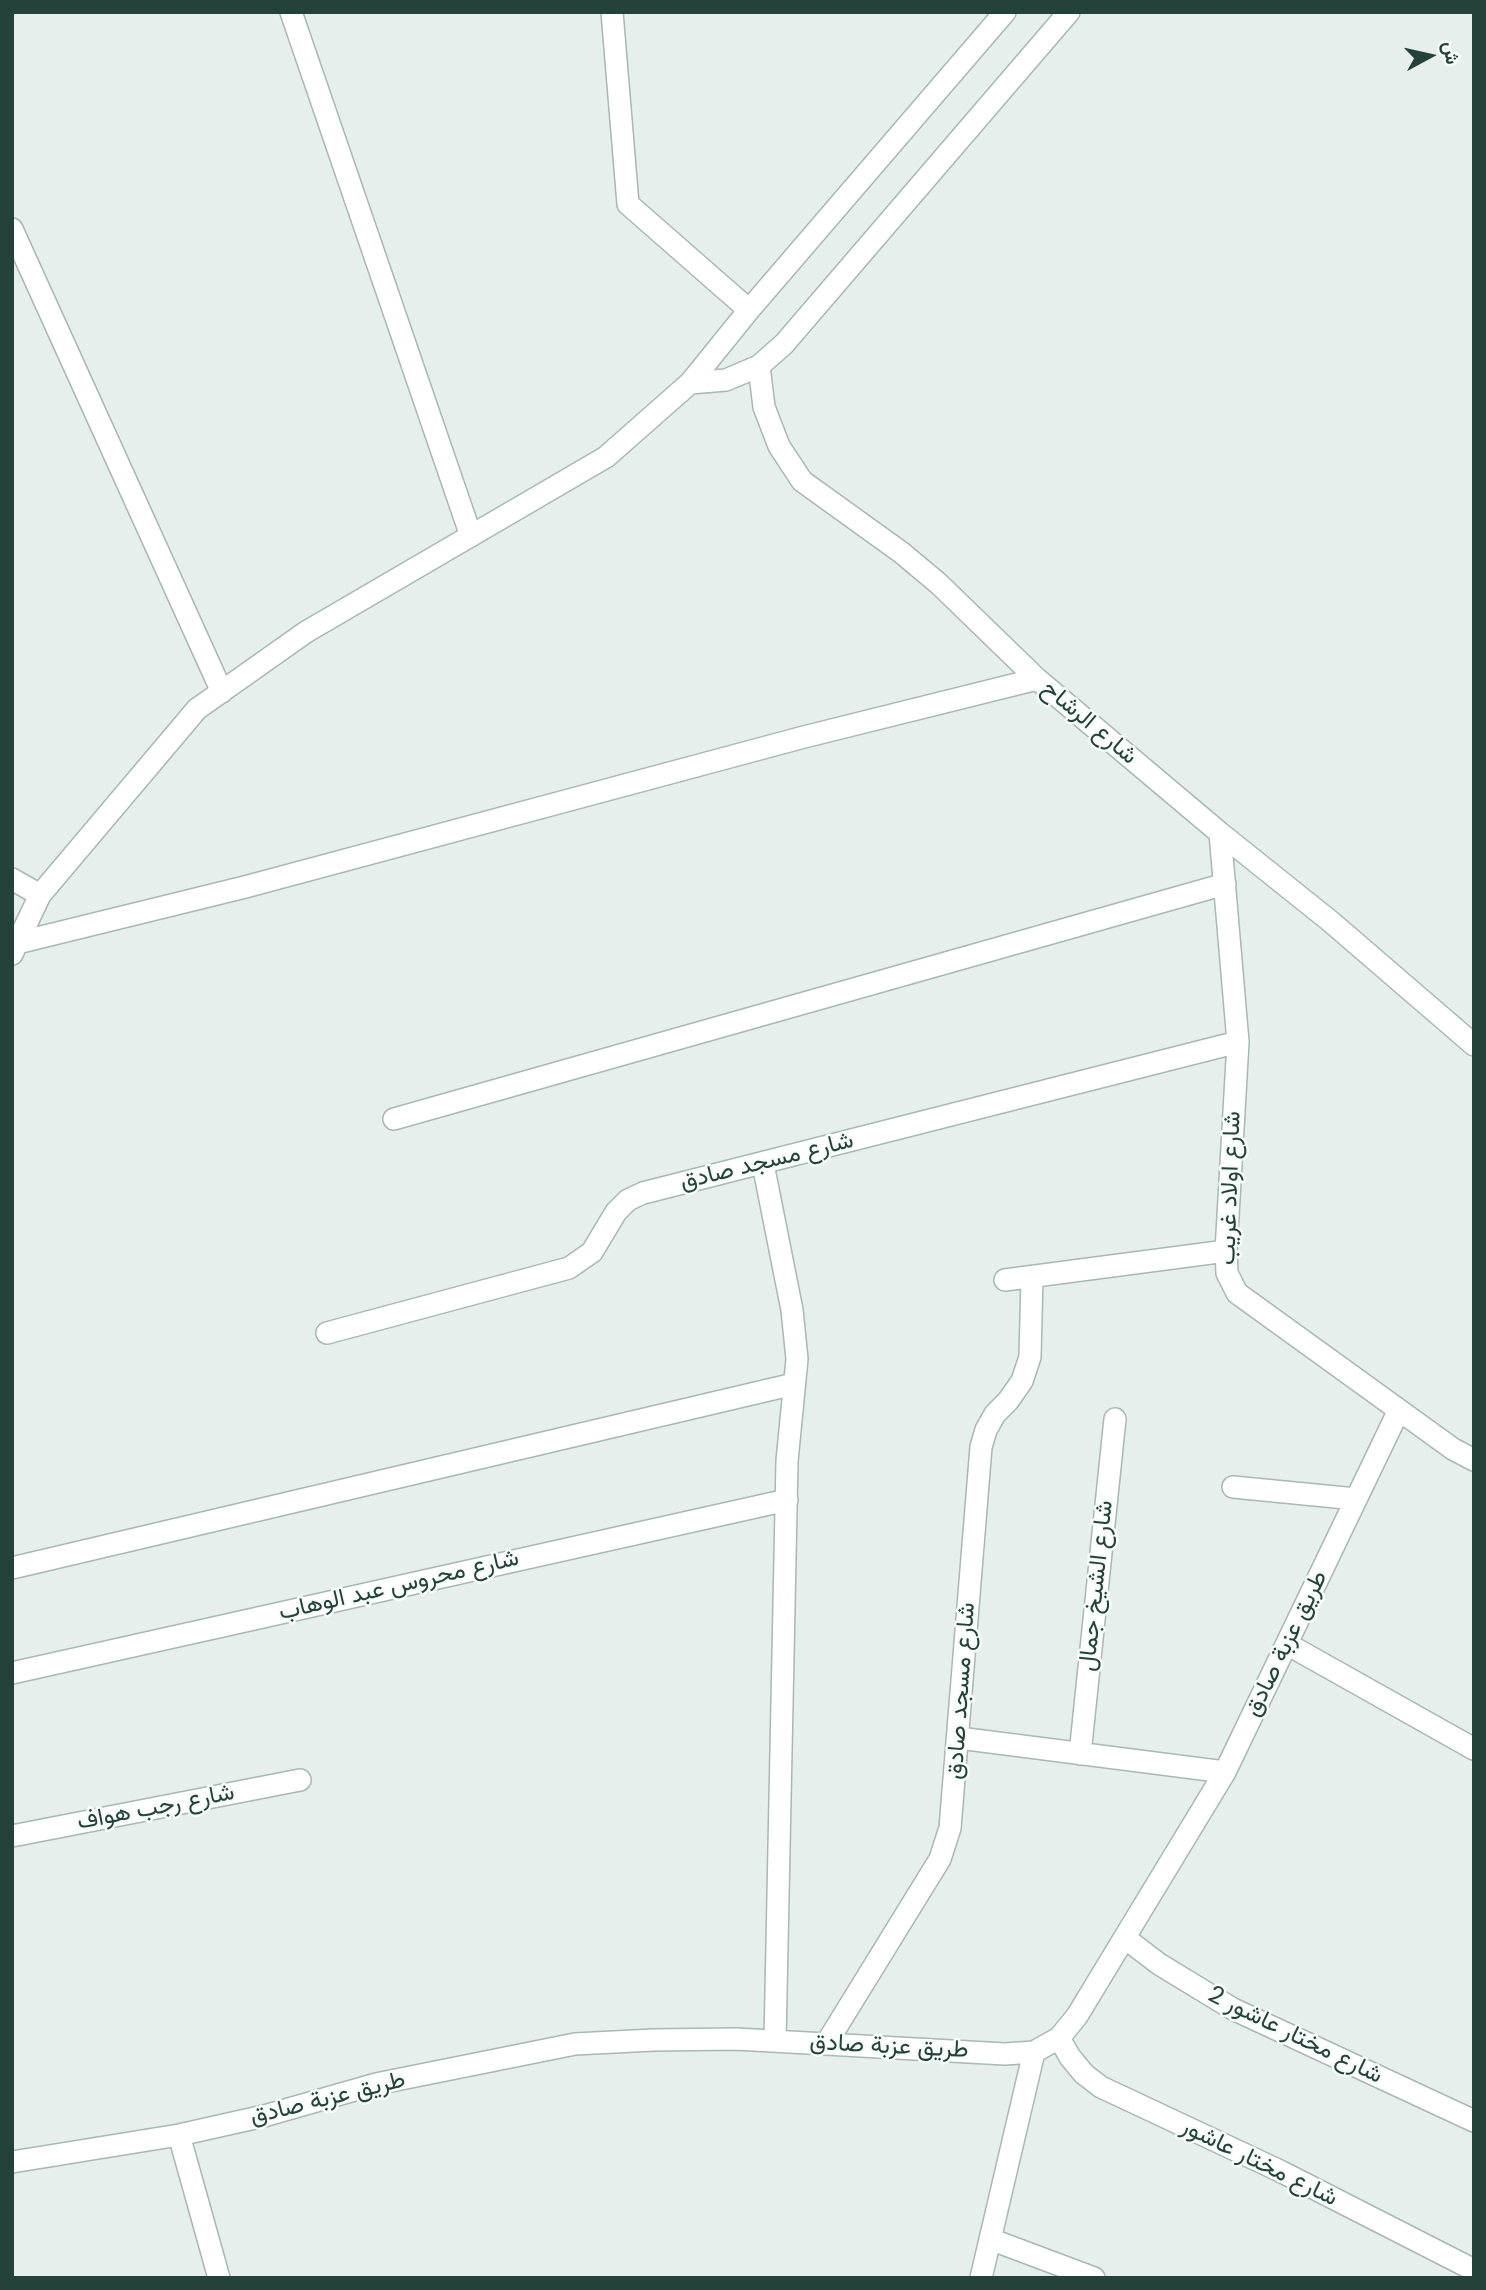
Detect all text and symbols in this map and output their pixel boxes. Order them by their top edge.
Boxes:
north arrow [1395,21,1465,91]
text: ش [1436,40,1466,66]
street label: شارع الرشاح [1035,675,1143,771]
street label: شارع اولاد غريب [1214,1111,1248,1265]
street label: شارع مسجد صادق [677,1127,857,1197]
street label: شارع الشيخ جمال [1074,1499,1120,1673]
street label: شارع محروس عبد الوهاب [276,1544,522,1628]
street label: طريق عزبة صادق [1239,1566,1335,1722]
street label: شارع مسجد صادق [941,1601,983,1781]
street label: شارع رجب هواف [75,1779,237,1837]
street label: شارع مختار عاشور 2 [1203,1981,1387,2091]
street label: طريق عزبة صادق [809,2028,969,2066]
street label: طريق عزبة صادق [247,2066,409,2132]
street label: شارع مختار عاشور [1176,2113,1342,2213]

